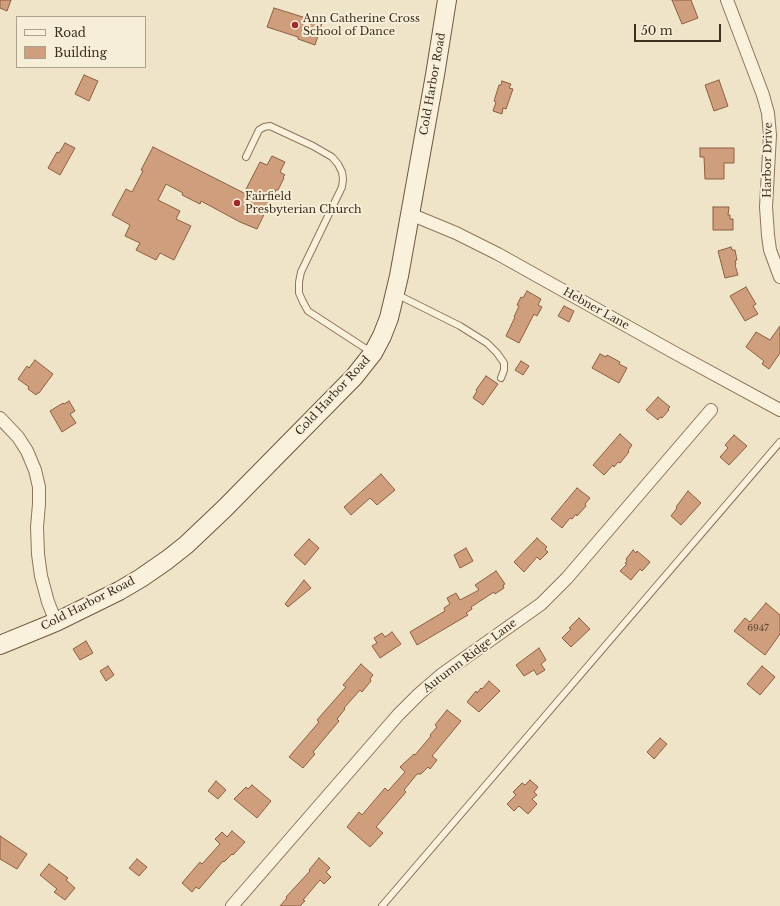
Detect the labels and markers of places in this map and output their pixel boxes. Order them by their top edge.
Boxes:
place label: Ann Catherine Cross School of Dance [303,12,420,38]
marker: Ann Catherine Cross School of Dance [290,20,300,30]
place label: Fairfield Presbyterian Church [245,190,362,216]
marker: Fairfield Presbyterian Church [232,198,242,208]

